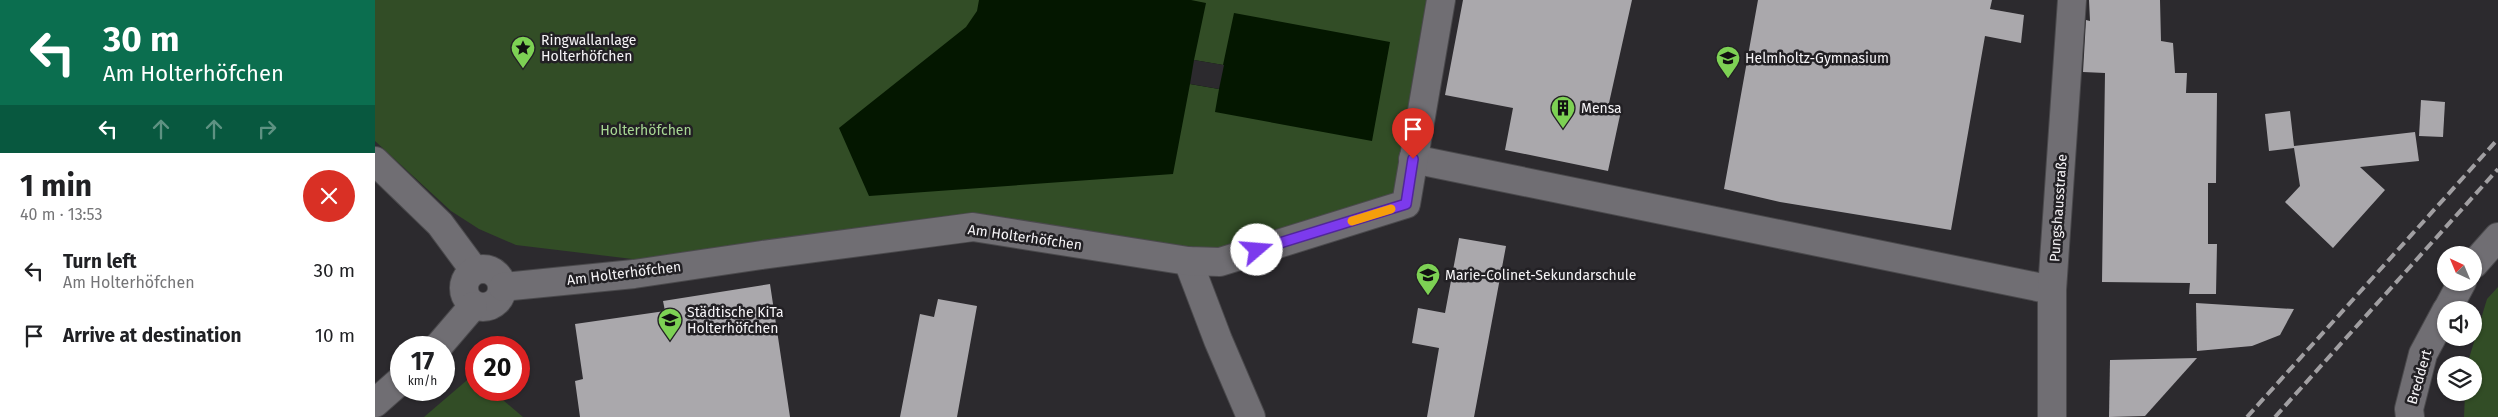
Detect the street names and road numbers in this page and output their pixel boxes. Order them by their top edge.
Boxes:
street label: Pungshausstraße [2046,153,2071,263]
street label: Am Holterhöfchen [967,221,1083,254]
street label: Am Holterhöfchen [566,258,682,289]
street label: Breddert [2404,347,2436,406]

